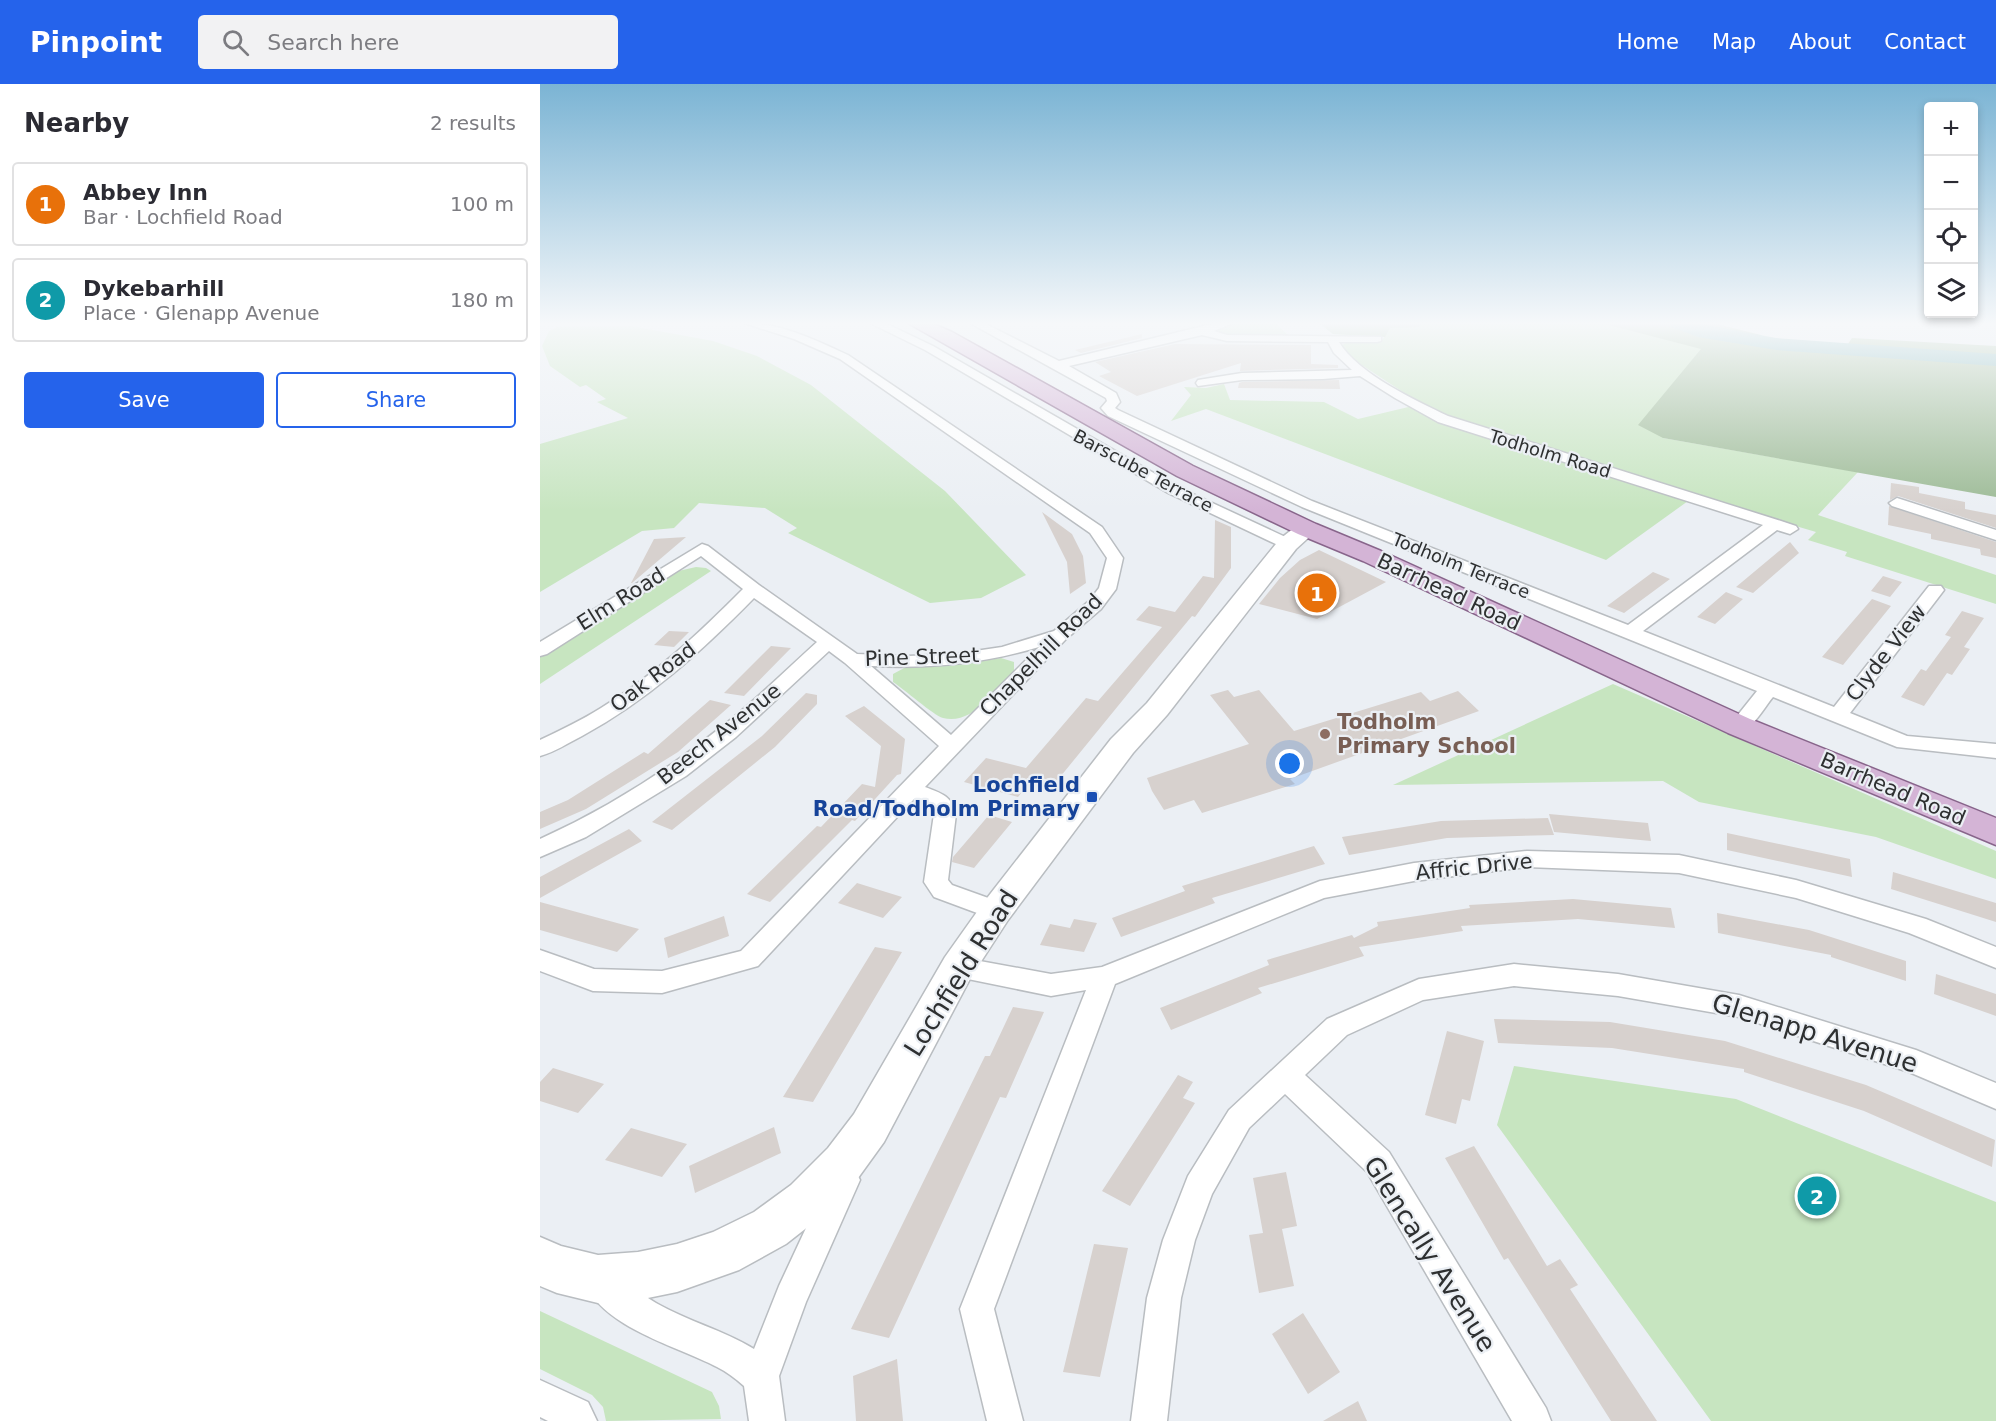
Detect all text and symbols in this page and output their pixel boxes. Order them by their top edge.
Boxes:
search box [198,15,618,69]
text: Pinpoint [30,26,162,59]
icon: search [219,26,252,59]
text: Search here [267,30,399,55]
text: Home [1617,30,1679,54]
text: Map [1712,30,1756,54]
text: About [1789,30,1851,54]
text: Contact [1884,30,1966,54]
map controls [1924,102,1978,318]
button: + [1924,102,1978,156]
text: Nearby [24,108,129,138]
text: 2 results [430,111,516,135]
button: − [1924,156,1978,210]
text: Abbey Inn [83,180,208,205]
text: 1 [39,192,52,216]
text: 100 m [450,192,514,216]
text: Bar · Lochfield Road [83,205,283,229]
button: locate [1924,210,1978,264]
button: layers [1924,264,1978,318]
text: Dykebarhill [83,276,224,301]
text: 2 [39,288,52,312]
text: 180 m [450,288,514,312]
text: Place · Glenapp Avenue [83,301,320,325]
button: Save [24,372,264,428]
button: Share [276,372,516,428]
street label: Barscube Terrace [1070,425,1217,516]
street label: Todholm Road [1486,425,1614,482]
street label: Todholm Terrace [1388,528,1533,603]
street label: Barrhead Road [1373,548,1525,636]
street label: Elm Road [573,563,669,635]
pin: 1 [1298,570,1336,616]
street label: Chapelhill Road [975,589,1107,721]
street label: Clyde View [1841,600,1931,706]
street label: Oak Road [605,637,701,717]
street label: Pine Street [864,643,980,671]
street label: Beech Avenue [653,678,785,790]
place label: Todholm Primary School [1337,710,1516,758]
marker: Todholm Primary School [1318,727,1332,741]
street label: Barrhead Road [1817,748,1969,830]
your location [1275,749,1304,778]
place label: Lochfield Road/Todholm Primary [813,773,1080,821]
marker: Lochfield Road/Todholm Primary [1085,790,1099,804]
street label: Affric Drive [1414,849,1534,885]
street label: Lochfield Road [898,884,1024,1062]
street label: Glenapp Avenue [1708,987,1922,1079]
street label: Glencally Avenue [1358,1151,1502,1357]
pin: 2 [1798,1174,1836,1218]

